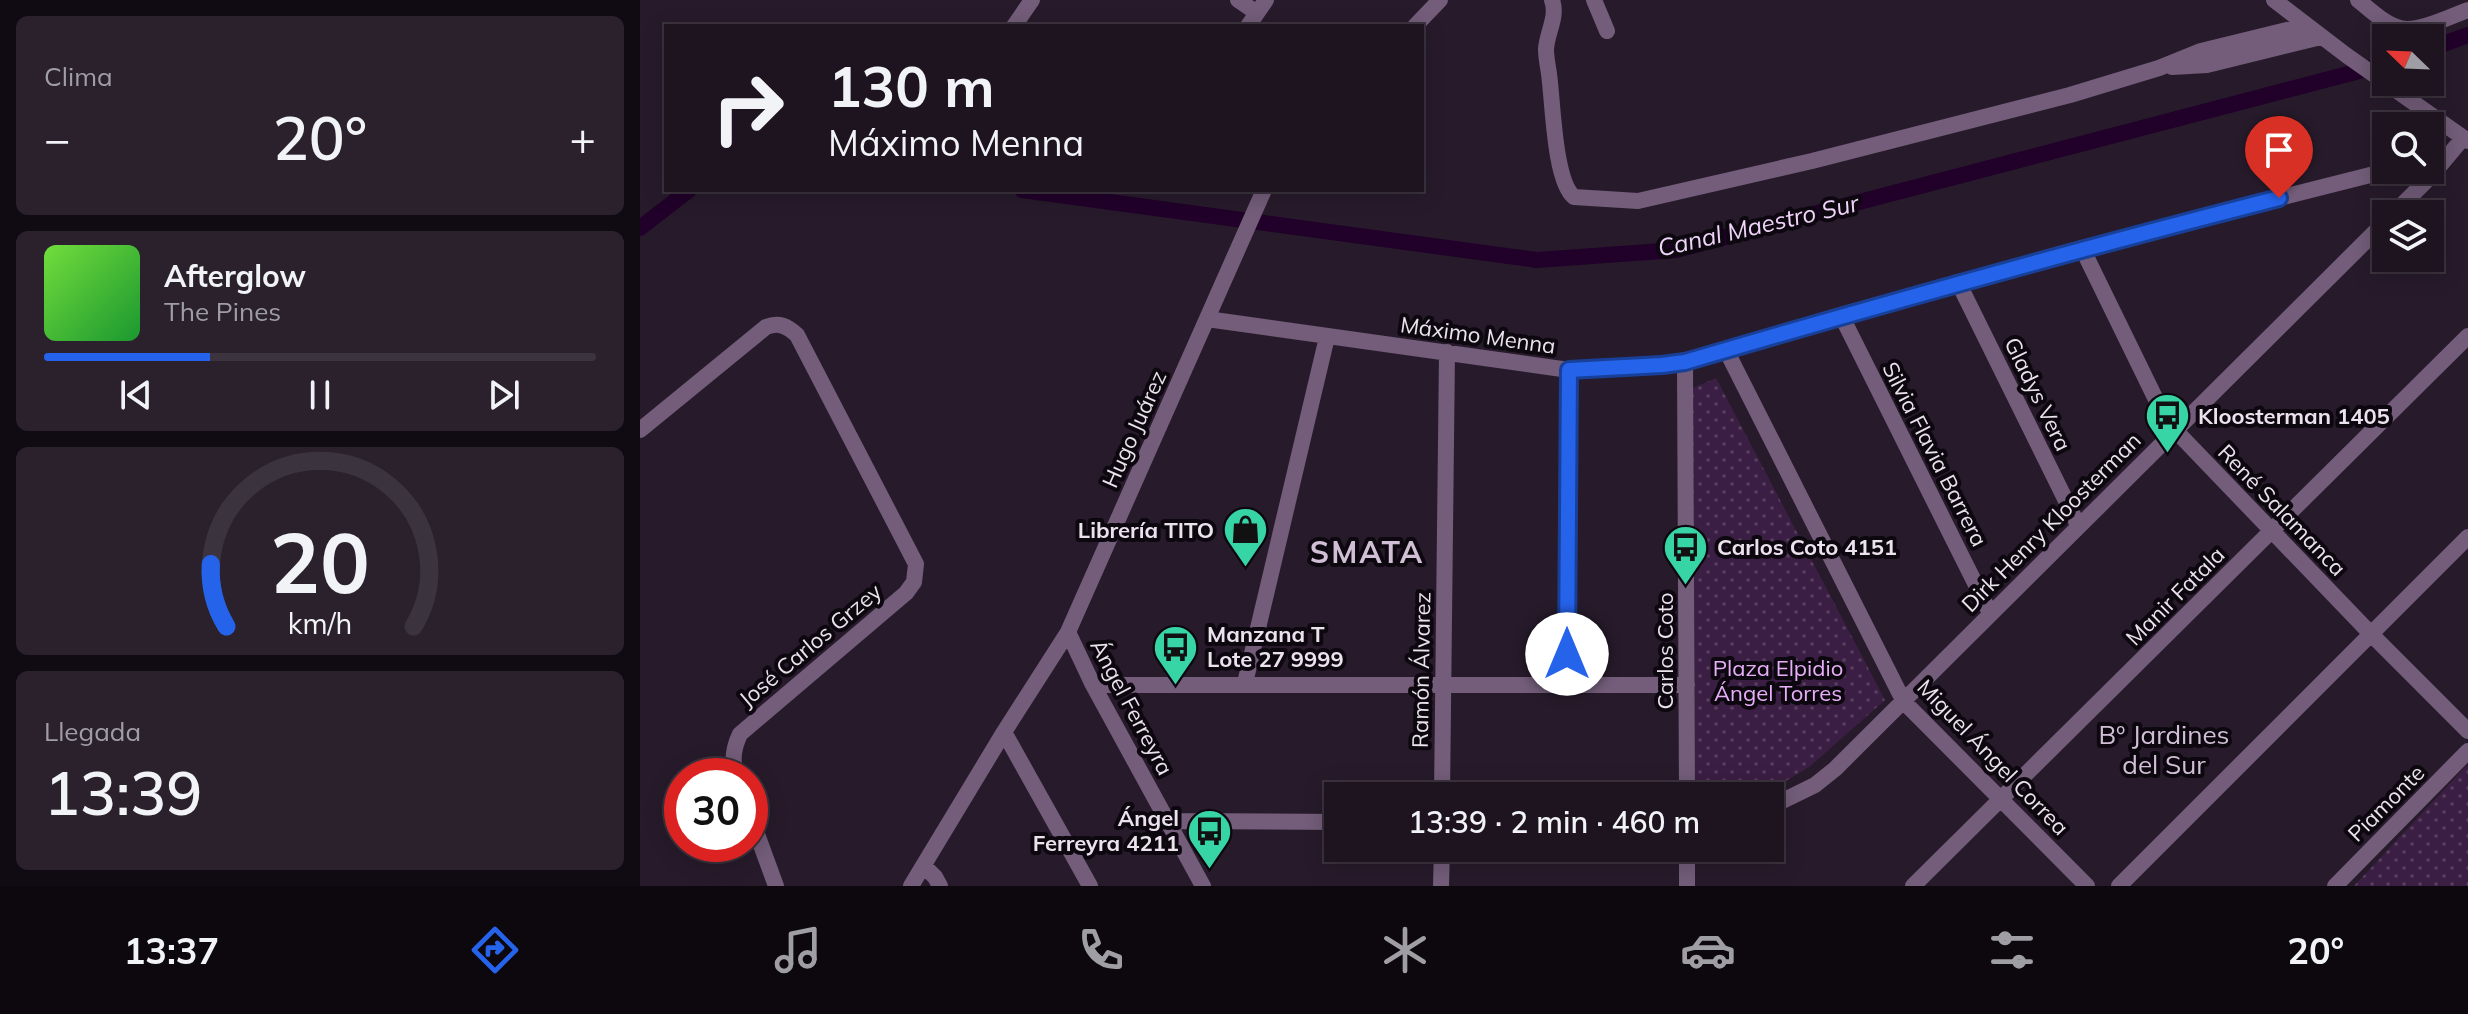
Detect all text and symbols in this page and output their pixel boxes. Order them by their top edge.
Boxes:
north arrow [2372,24,2444,96]
map controls [2372,24,2444,272]
text: 130 m [828,51,995,121]
icon: right [696,56,800,160]
text: Clima [44,60,113,93]
text: 20° [273,100,367,175]
text: − [44,111,70,166]
text: + [570,111,596,166]
button: search [2372,112,2444,184]
pin [2245,116,2313,198]
text: Máximo Menna [828,120,1084,165]
icon: arrive [2257,128,2301,172]
water label: Canal Maestro Sur [1655,187,1863,263]
button: layers [2372,200,2444,272]
text: Afterglow [164,257,306,295]
text: The Pines [164,295,281,328]
street label: Máximo Menna [1399,310,1557,360]
street label: Gladys Vera [1998,333,2078,455]
street label: Silvia Flavia Barrera [1876,357,1994,551]
street label: Hugo Juárez [1096,366,1172,492]
icon: previous [114,373,158,417]
icon: pause [298,373,342,417]
icon: next [482,373,526,417]
bus stop icon: Kloosterman 1405 [2143,392,2191,455]
place label: Kloosterman 1405 [2198,402,2390,430]
street label: Dirk Henry Kloosterman [1955,426,2147,618]
street label: René Salamanca [2212,438,2352,582]
shop icon: Librería TITO [1221,506,1269,569]
text: 20 [270,508,370,613]
place label: Librería TITO [1078,516,1214,544]
bus stop icon: Carlos Coto 4151 [1662,523,1710,586]
district label: SMATA [1310,533,1424,571]
place label: Carlos Coto 4151 [1717,533,1897,561]
street label: Manir Fatala [2120,541,2230,651]
street label: José Carlos Grzey [733,577,887,713]
street label: Ramón Álvarez [1406,592,1436,748]
street label: Carlos Coto [1651,592,1679,710]
text: km/h [288,605,352,641]
position arrow [1525,612,1609,696]
place label: Manzana T Lote 27 9999 [1207,620,1344,673]
bus stop icon: Manzana T Lote 27 9999 [1152,623,1200,686]
street label: Ángel Ferreyra [1085,634,1179,780]
park label: Plaza Elpidio Ángel Torres [1713,654,1843,707]
street label: Miguel Ángel Correa [1911,673,2075,841]
text: Llegada [44,715,141,748]
district label: Bº Jardines del Sur [2099,718,2229,781]
text: 13:39 [44,755,202,830]
speed limit sign: 30 [664,758,768,862]
street label: Piamonte [2342,759,2430,847]
text: 13:39 · 2 min · 460 m [1408,803,1700,841]
place label: Ángel Ferreyra 4211 [1033,804,1179,857]
bus stop icon: Ángel Ferreyra 4211 [1186,807,1234,870]
icon: directions [467,922,523,978]
icon: music [770,922,826,978]
icon: phone [1073,922,1129,978]
icon: climate [1377,922,1433,978]
icon: car [1680,922,1736,978]
icon: filters [1984,922,2040,978]
text: 13:37 [124,928,219,973]
text: 20° [2287,928,2344,973]

